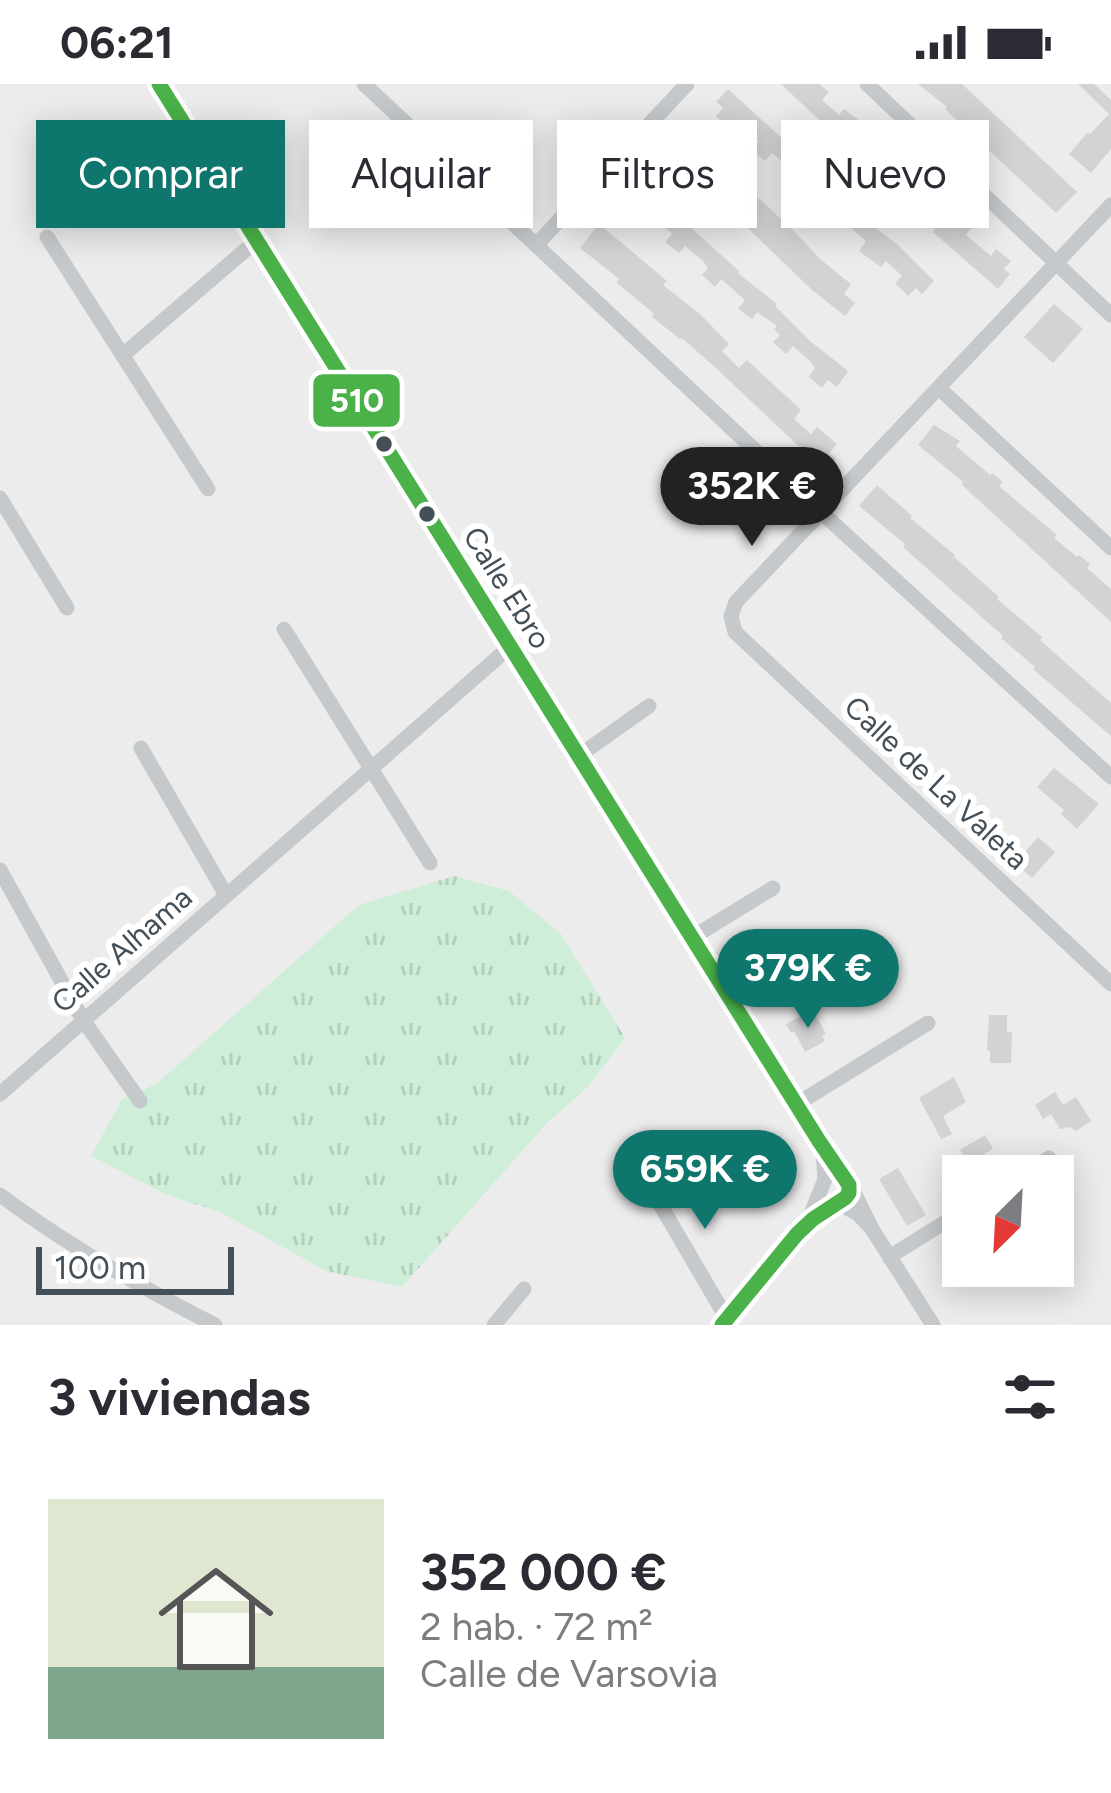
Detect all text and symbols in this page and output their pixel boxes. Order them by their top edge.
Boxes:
text: 06:21 [60,15,174,69]
chip: Comprar [36,120,285,228]
chip: Alquilar [309,120,533,228]
chip: Filtros [557,120,757,228]
chip: Nuevo [781,120,989,228]
line badge: 510 [311,372,402,429]
text: 510 [330,381,384,420]
unlabelled marker [373,433,395,455]
pin: 352K € [654,447,850,549]
text: 352K € [687,462,817,509]
unlabelled marker [416,503,438,525]
street label: Calle Ebro [455,520,559,656]
street label: Calle de La Valeta [837,688,1036,877]
street label: Calle Alhama [44,879,199,1021]
pin: 379K € [710,929,906,1031]
text: 379K € [744,944,872,991]
pin: 659K € [607,1130,803,1232]
text: 659K € [640,1145,770,1192]
north arrow [942,1155,1074,1287]
map controls [942,1155,1074,1287]
scale bar [36,1241,234,1294]
text: 100 m [54,1248,146,1287]
icon: filters [997,1364,1063,1430]
text: 3 viviendas [48,1367,310,1428]
text: 352 000 € [420,1542,666,1603]
icon: home [144,1547,288,1691]
text: 2 hab. · 72 m² [420,1603,653,1650]
text: Calle de Varsovia [420,1650,718,1697]

